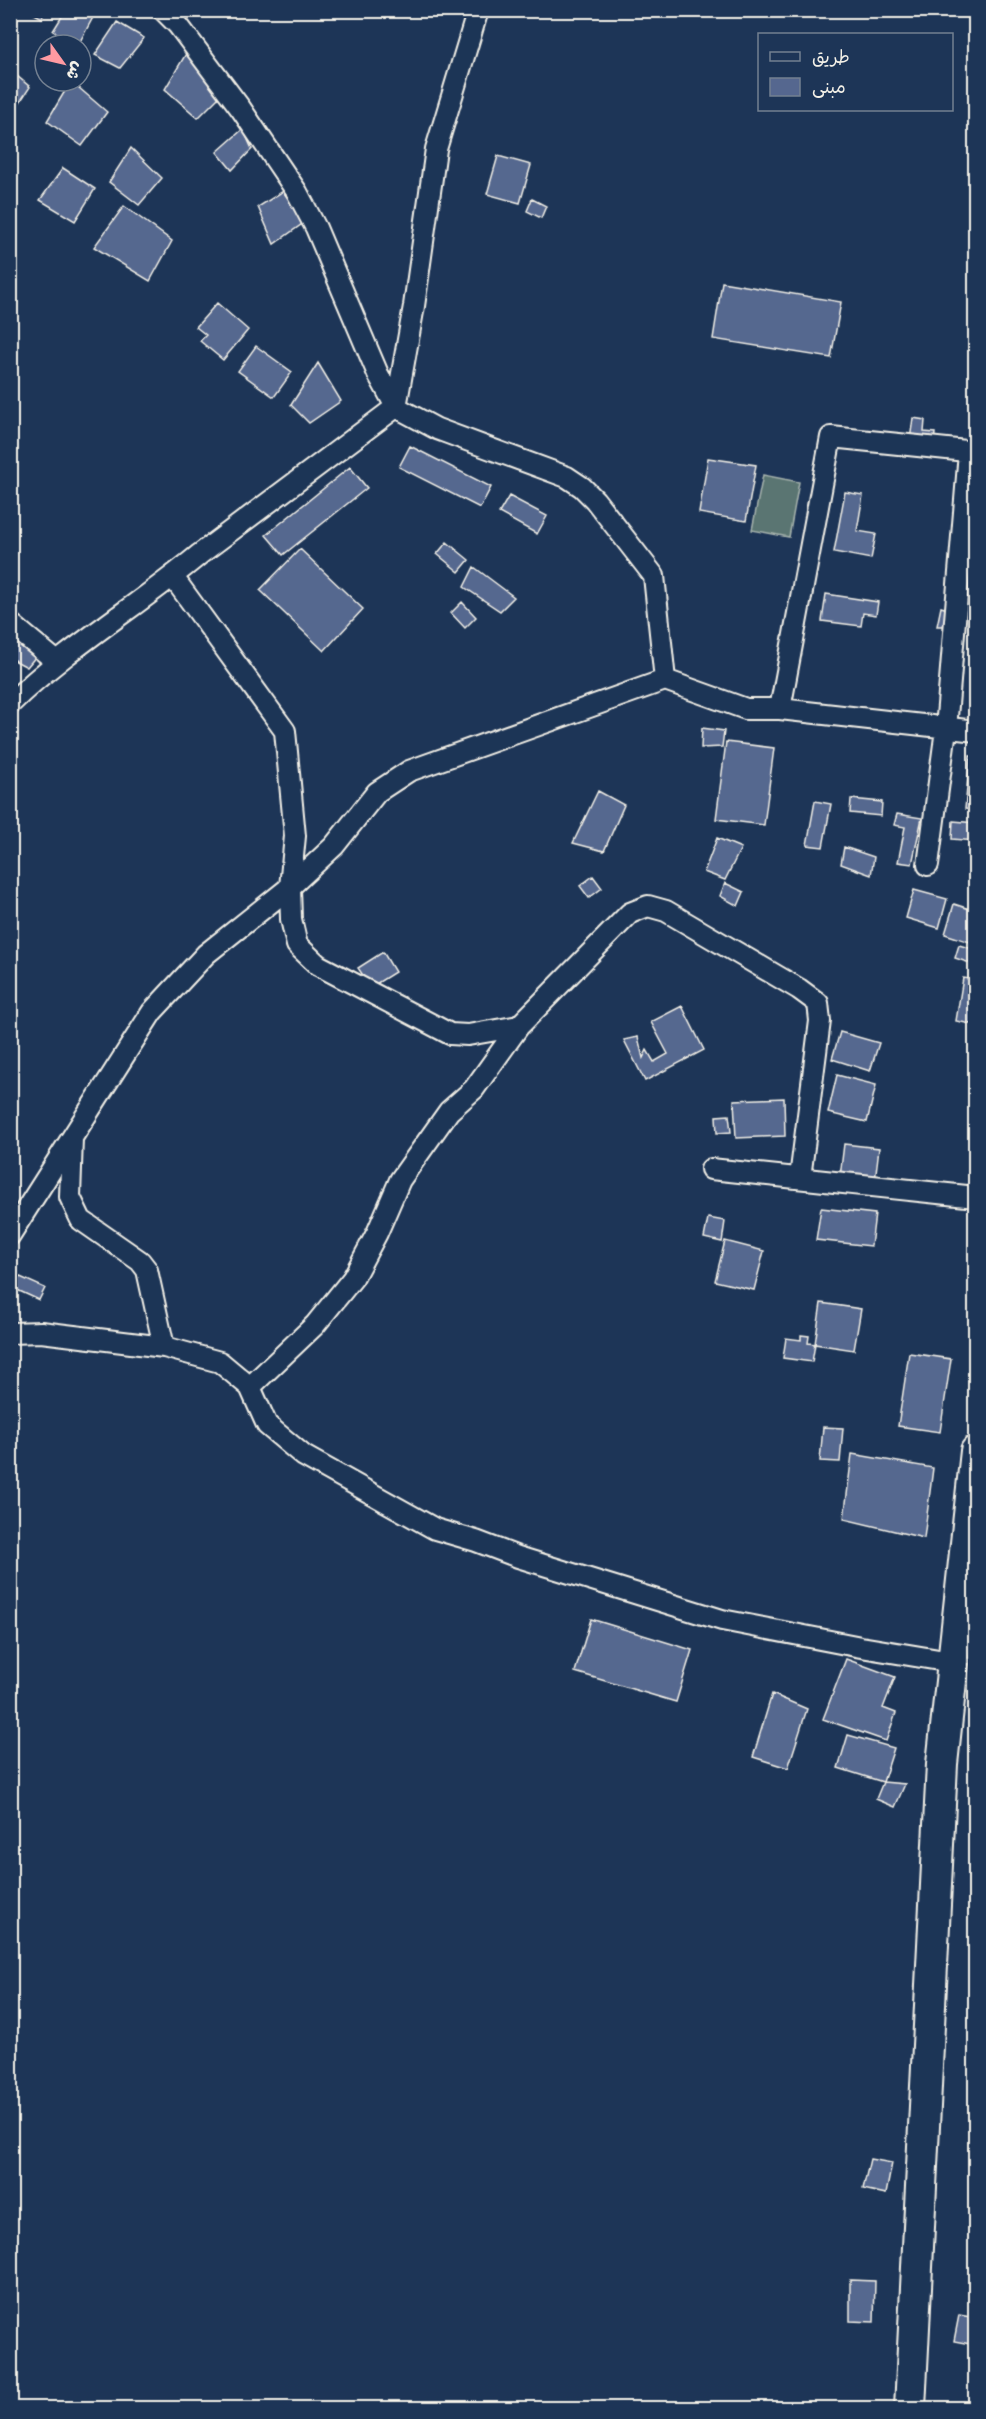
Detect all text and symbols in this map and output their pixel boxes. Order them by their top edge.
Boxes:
north arrow [33,33,93,93]
legend [758,33,953,111]
text: طريق [812,47,850,68]
text: ش [61,58,87,83]
text: مبنى [812,77,846,98]

